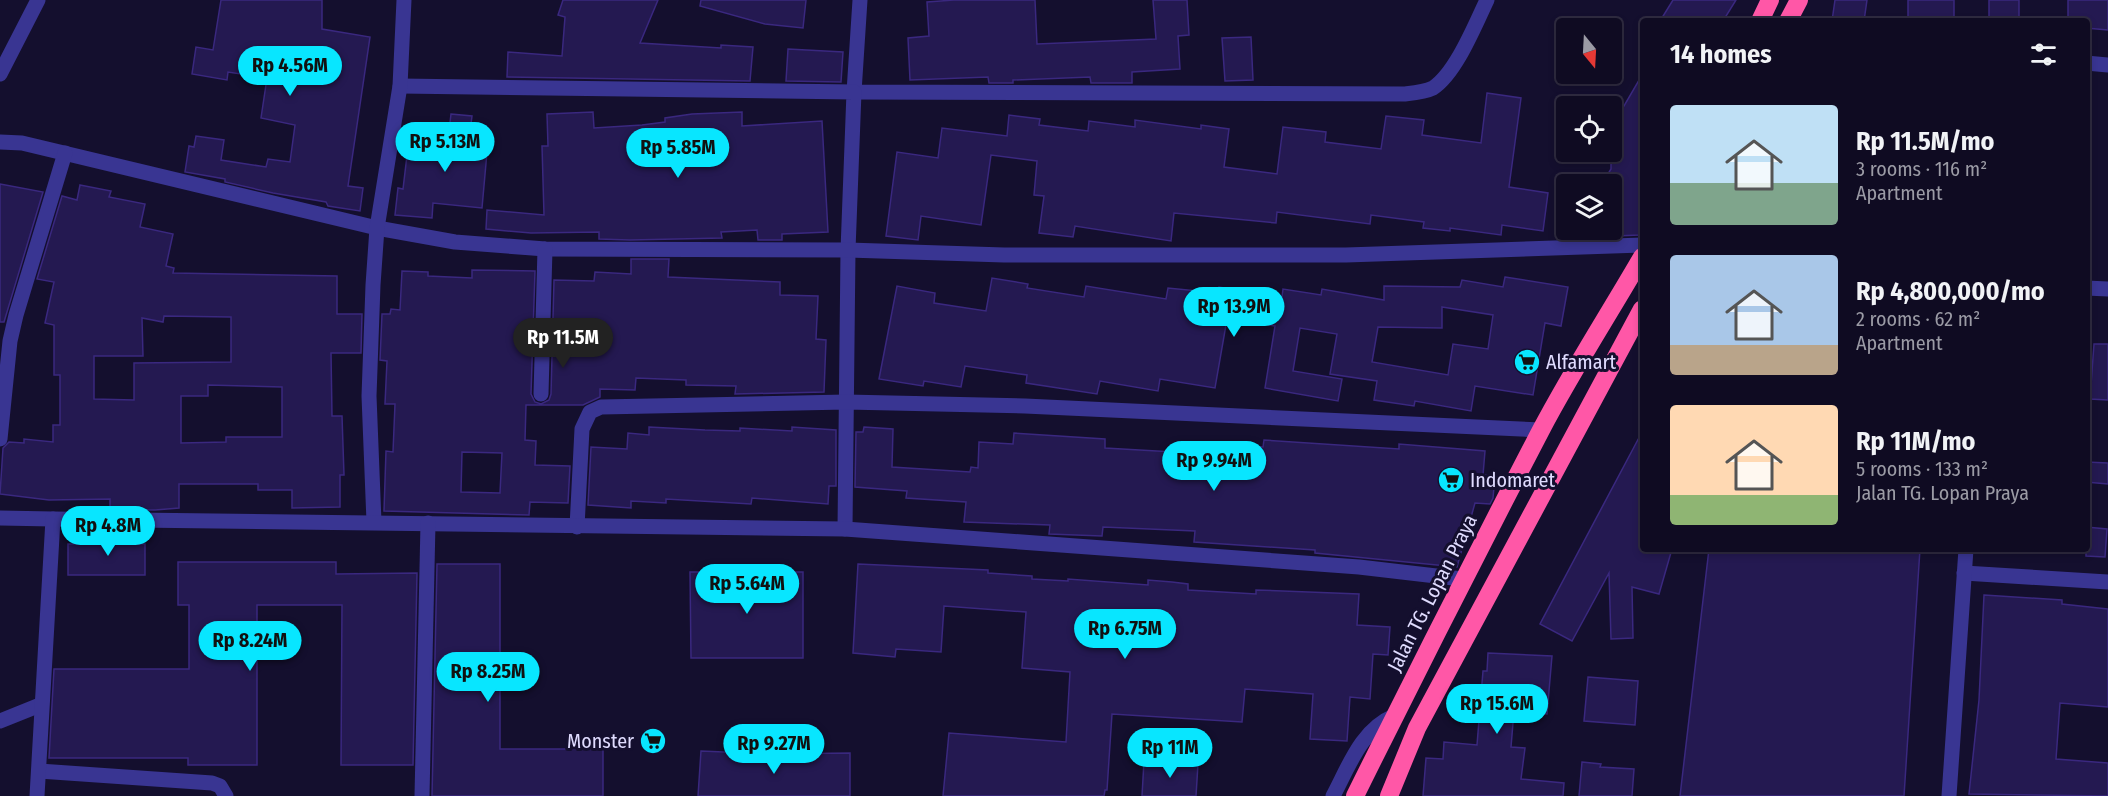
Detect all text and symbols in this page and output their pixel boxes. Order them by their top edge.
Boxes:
north arrow [1556,18,1622,84]
map controls [1556,18,1622,240]
icon: filters [2027,38,2060,71]
text: 14 homes [1670,39,1772,70]
pin: Rp 4.56M [228,46,352,97]
text: Rp 4.56M [252,53,328,77]
button: locate [1556,96,1622,162]
pin: Rp 5.13M [383,122,507,173]
text: Rp 11.5M/mo [1856,126,1994,157]
pin: Rp 5.85M [616,128,740,179]
text: Rp 5.13M [410,129,480,153]
icon: home [1718,129,1790,201]
text: Rp 5.85M [640,135,716,159]
text: 3 rooms · 116 m² [1856,157,1987,181]
button: layers [1556,174,1622,240]
text: Apartment [1856,181,1943,205]
text: Rp 4,800,000/mo [1856,276,2045,307]
icon: home [1718,279,1790,351]
pin: Rp 13.9M [1172,287,1296,338]
text: Rp 13.9M [1197,294,1271,318]
text: 2 rooms · 62 m² [1856,307,1980,331]
pin: Rp 11.5M [501,318,625,369]
text: Rp 11.5M [527,325,599,349]
text: Apartment [1856,331,1943,355]
supermarket icon: Alfamart [1512,347,1542,377]
place label: Alfamart [1546,350,1616,374]
text: Rp 11M/mo [1856,426,1976,457]
icon: home [1718,429,1790,501]
pin: Rp 9.94M [1152,441,1276,492]
text: Rp 9.94M [1176,448,1252,472]
text: 5 rooms · 133 m² [1856,457,1988,481]
supermarket icon: Indomaret [1436,465,1466,495]
place label: Indomaret [1470,468,1555,492]
text: Jalan TG. Lopan Praya [1856,481,2029,505]
pin: Rp 4.8M [53,506,163,557]
street label: Jalan TG. Lopan Praya [1382,510,1482,676]
text: Rp 4.8M [75,513,141,537]
pin: Rp 5.64M [685,564,809,615]
text: Rp 5.64M [709,571,785,595]
pin: Rp 6.75M [1063,609,1187,660]
text: Rp 6.75M [1088,616,1162,640]
pin: Rp 8.24M [188,621,312,672]
text: Rp 8.24M [213,628,287,652]
pin: Rp 8.25M [426,652,550,703]
text: Rp 8.25M [451,659,525,683]
pin: Rp 15.6M [1435,684,1559,735]
text: Rp 15.6M [1460,691,1534,715]
pin: Rp 9.27M [712,724,836,775]
supermarket icon: Monster [638,726,668,756]
pin: Rp 11M [1121,728,1219,779]
place label: Monster [567,729,634,753]
text: Rp 9.27M [737,731,811,755]
text: Rp 11M [1141,735,1199,759]

